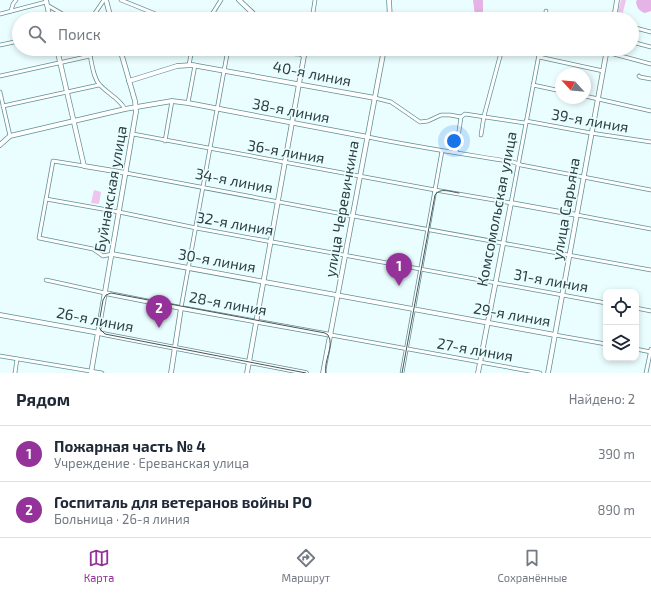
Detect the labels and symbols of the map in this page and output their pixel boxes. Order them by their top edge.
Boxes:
street label: 40-я линия [271,57,353,89]
north arrow [555,68,591,104]
street label: 38-я линия [251,94,331,126]
street label: 39-я линия [550,104,630,136]
street label: Буйнакская улица [90,124,131,253]
street label: Комсомольская улица [472,130,521,288]
your location [444,131,464,151]
street label: 36-я линия [246,135,326,167]
street label: улица Черевичкина [320,139,363,279]
street label: улица Сарьяна [547,156,584,262]
street label: 34-я линия [194,164,275,196]
street label: 32-я линия [195,207,275,239]
street label: 30-я линия [177,244,257,276]
pin: 1 [386,253,412,286]
street label: 31-я линия [512,265,590,295]
street label: 28-я линия [188,287,268,319]
pin: 2 [146,295,172,328]
street label: 29-я линия [472,298,552,330]
street label: 26-я линия [55,303,135,335]
street label: 27-я линия [436,333,515,365]

